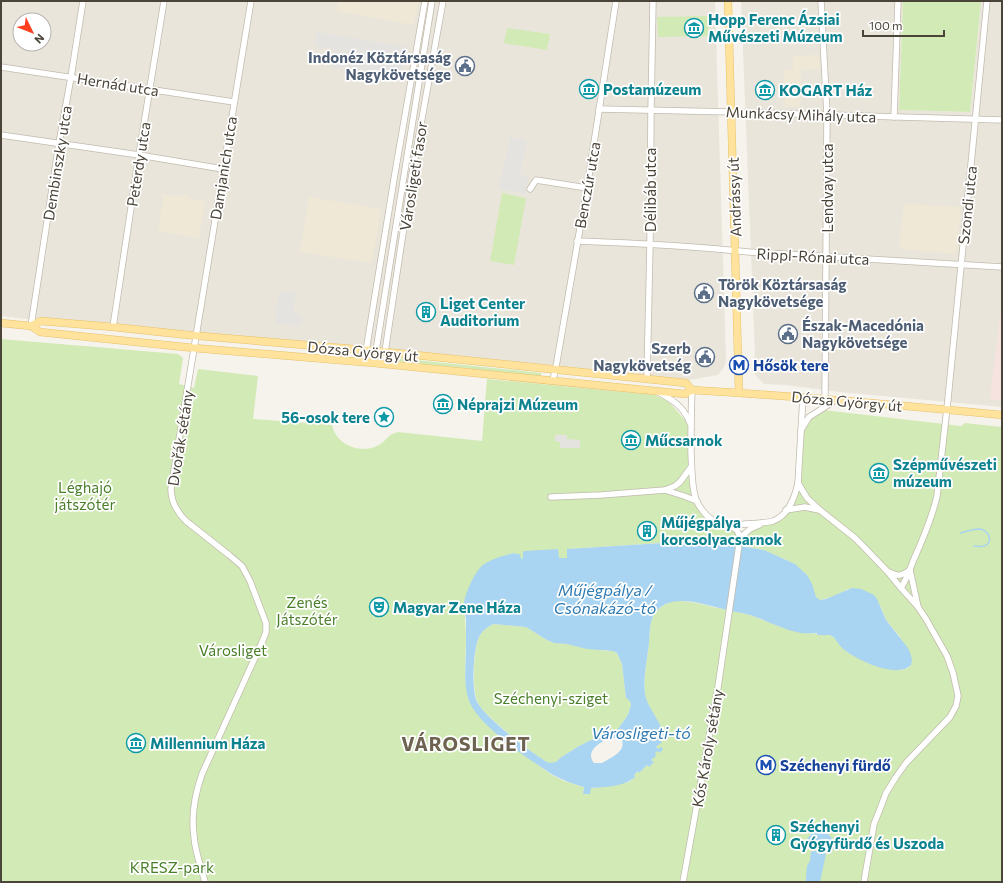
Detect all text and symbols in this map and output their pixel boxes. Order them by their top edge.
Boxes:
place label: Hopp Ferenc Ázsiai Művészeti Múzeum [708,10,843,45]
north arrow [12,12,52,52]
scale bar [863,12,944,38]
museum icon: Hopp Ferenc Ázsiai Művészeti Múzeum [683,17,705,39]
text: 100 m [869,18,903,32]
text: N [32,32,47,47]
place label: Indonéz Köztársaság Nagykövetsége [308,48,451,83]
public building icon: Indonéz Köztársaság Nagykövetsége [454,55,476,77]
street label: Hernád utca [76,69,160,99]
museum icon: Postamúzeum [578,78,600,100]
museum icon: KOGART Ház [754,79,776,101]
place label: Postamúzeum [603,80,701,98]
place label: KOGART Ház [779,81,872,99]
street label: Munkácsy Mihály utca [725,102,877,126]
street label: Dembinszky utca [39,104,75,222]
street label: Damjanich utca [206,115,240,221]
street label: Peterdy utca [122,120,154,208]
street label: Városligeti fasor [395,120,431,232]
street label: Benczúr utca [570,140,604,230]
street label: Lendvay utca [818,143,836,233]
street label: Délibáb utca [641,148,659,232]
street label: Andrássy út [724,157,744,237]
street label: Szondi utca [954,165,980,245]
street label: Rippl-Rónai utca [756,244,870,268]
place label: Török Köztársaság Nagykövetsége [718,275,847,310]
public building icon: Török Köztársaság Nagykövetsége [693,282,715,304]
place label: Liget Center Auditorium [440,294,525,329]
building icon: Liget Center Auditorium [415,301,437,323]
place label: Észak-Macedónia Nagykövetsége [802,316,924,351]
public building icon: Észak-Macedónia Nagykövetsége [777,323,799,345]
street label: Dózsa György út [307,337,419,365]
place label: Szerb Nagykövetség [593,339,691,374]
public building icon: Szerb Nagykövetség [694,346,716,368]
metro station icon: Hősök tere [728,354,750,376]
place label: Hősök tere [753,356,829,374]
street label: Dózsa György út [791,387,903,415]
street label: Dvořák sétány [164,389,196,487]
museum icon: Néprajzi Múzeum [432,393,454,415]
place label: Néprajzi Múzeum [457,395,578,413]
place icon: 56-osok tere [373,406,395,428]
place label: 56-osok tere [281,408,370,426]
museum icon: Műcsarnok [620,429,642,451]
place label: Műcsarnok [645,431,723,449]
place label: Szépművészeti múzeum [893,455,997,490]
museum icon: Szépművészeti múzeum [868,462,890,484]
park label: Léghajó játszótér [55,478,115,513]
place label: Műjégpálya korcsolyacsarnok [661,513,782,548]
building icon: Műjégpálya korcsolyacsarnok [636,520,658,542]
water label: Műjégpálya / Csónakázó-tó [554,580,657,617]
park label: Zenés Játszótér [276,593,338,628]
theatre icon: Magyar Zene Háza [368,596,390,618]
place label: Magyar Zene Háza [393,598,521,616]
park label: Városliget [199,641,267,659]
street label: Kós Károly sétány [688,687,726,809]
park label: Széchenyi-sziget [494,689,608,707]
water label: Városligeti-tó [591,723,691,742]
museum icon: Millennium Háza [125,732,147,754]
district label: VÁROSLIGET [401,732,531,755]
place label: Millennium Háza [150,734,266,752]
metro station icon: Széchenyi fürdő [755,754,777,776]
place label: Széchenyi fürdő [780,756,891,774]
place label: Széchenyi Gyógyfürdő és Uszoda [790,817,944,852]
building icon: Széchenyi Gyógyfürdő és Uszoda [765,824,787,846]
park label: KRESZ-park [130,858,214,876]

